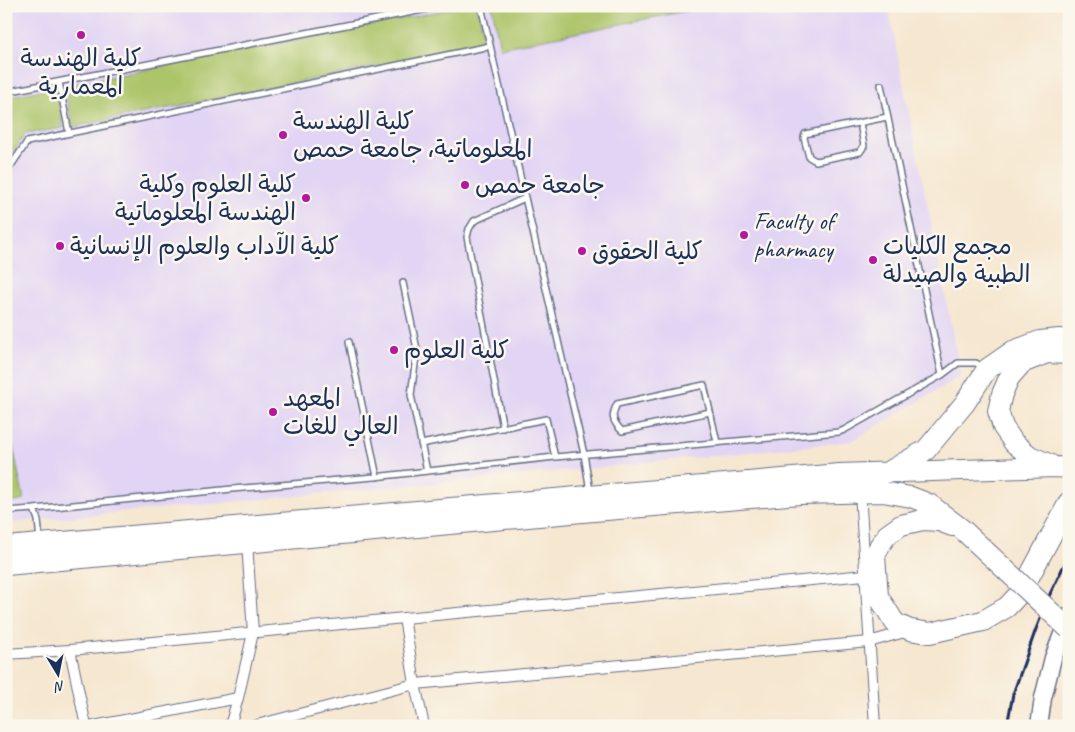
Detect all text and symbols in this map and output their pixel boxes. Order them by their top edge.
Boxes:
marker: كلية الهندسة المعمارية [75,29,87,41]
place label: كلية الهندسة المعمارية [21,43,141,101]
place label: كلية الهندسة المعلوماتية، جامعة حمص [293,106,532,164]
marker: كلية الهندسة المعلوماتية، جامعة حمص [277,129,289,141]
place label: كلية العلوم وكلية الهندسة المعلوماتية [115,169,296,227]
place label: جامعة حمص [475,170,605,200]
marker: جامعة حمص [459,179,471,191]
marker: كلية العلوم وكلية الهندسة المعلوماتية [300,192,312,204]
place label: Faculty of pharmacy [754,206,839,264]
marker: Faculty of pharmacy [738,229,750,241]
place label: كلية الآداب والعلوم الإنسانية [70,231,339,264]
place label: مجمع الكليات الطبية والصيدلة [883,231,1030,289]
place label: كلية الحقوق [592,236,703,266]
marker: كلية الآداب والعلوم الإنسانية [54,240,66,252]
marker: كلية الحقوق [576,245,588,257]
marker: مجمع الكليات الطبية والصيدلة [867,254,879,266]
place label: كلية العلوم [404,335,509,368]
marker: كلية العلوم [388,344,400,356]
place label: المعهد العالي للغات [283,383,399,447]
marker: المعهد العالي للغات [267,406,279,418]
north arrow [32,650,82,700]
text: N [52,677,66,696]

